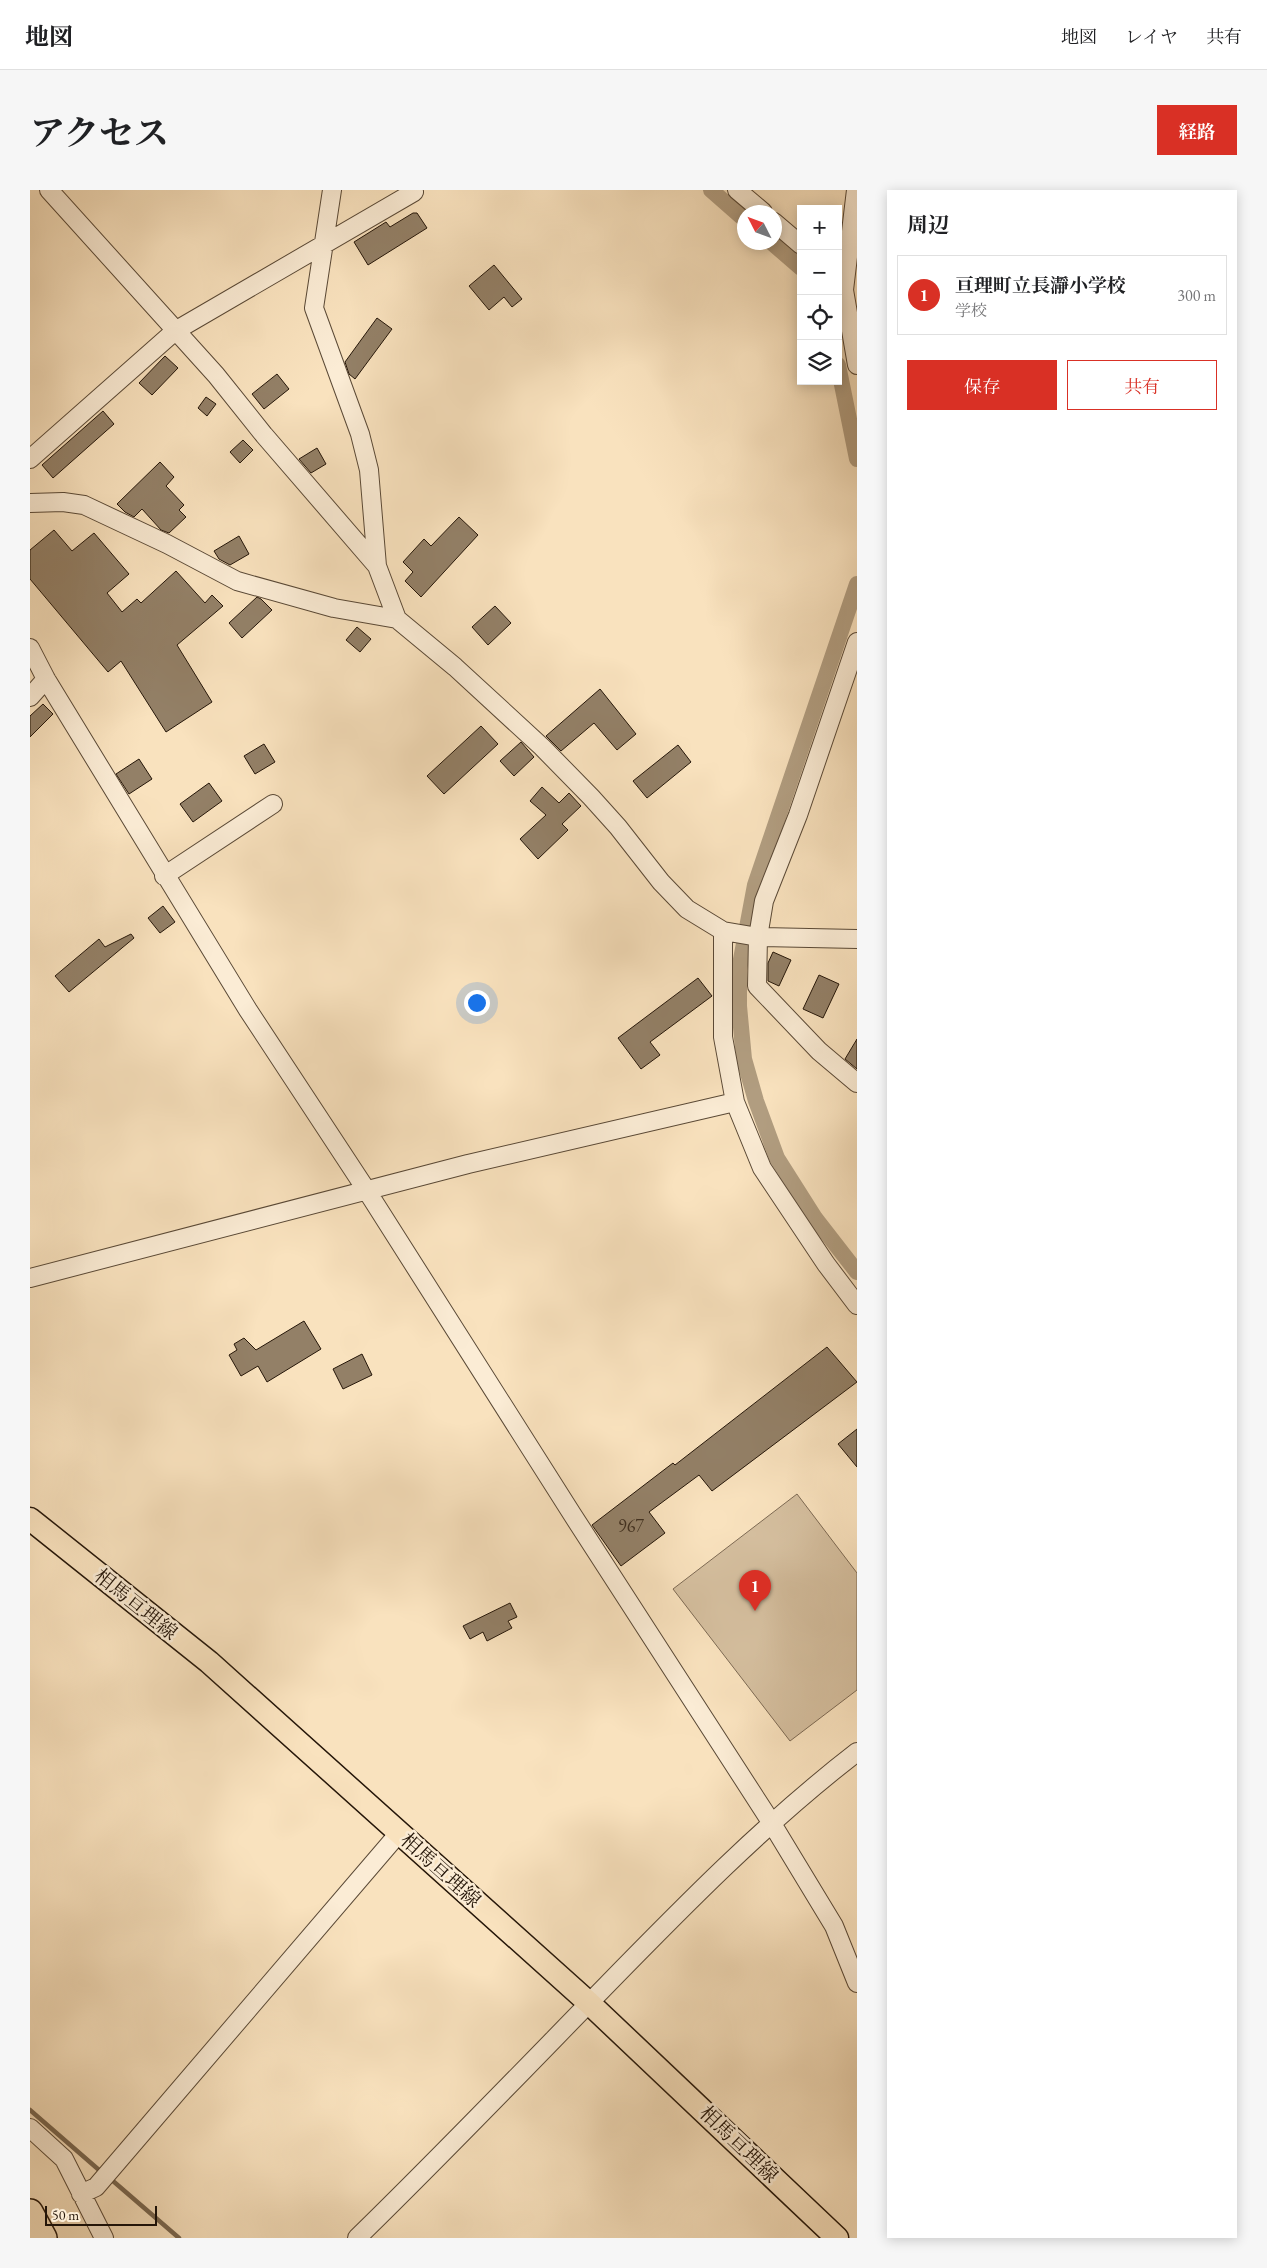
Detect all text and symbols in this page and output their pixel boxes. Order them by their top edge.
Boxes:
text: 地図 [25,21,73,52]
text: 地図 [1061,25,1097,48]
text: レイヤ [1125,25,1178,48]
text: 共有 [1206,25,1242,48]
button: 経路 [1157,105,1237,155]
text: アクセス [30,110,169,155]
north arrow [737,205,782,250]
map controls [797,205,842,385]
button: + [797,205,842,250]
text: 周辺 [907,211,949,238]
button: − [797,250,842,295]
text: 亘理町立長瀞小学校 [955,273,1126,298]
text: 1 [920,285,928,306]
text: 300 m [1177,285,1216,306]
button: locate [797,295,842,340]
text: 学校 [955,300,987,321]
button: layers [797,340,842,385]
button: 保存 [907,360,1057,410]
button: 共有 [1067,360,1217,410]
your location [464,990,490,1016]
house number: 967 [618,1514,644,1537]
street label: 相馬亘理線 [89,1562,183,1646]
pin: 1 [739,1570,771,1611]
street label: 相馬亘理線 [395,1827,487,1913]
street label: 相馬亘理線 [694,2100,784,2188]
scale bar [45,2203,158,2226]
text: 50 m [52,2206,79,2224]

